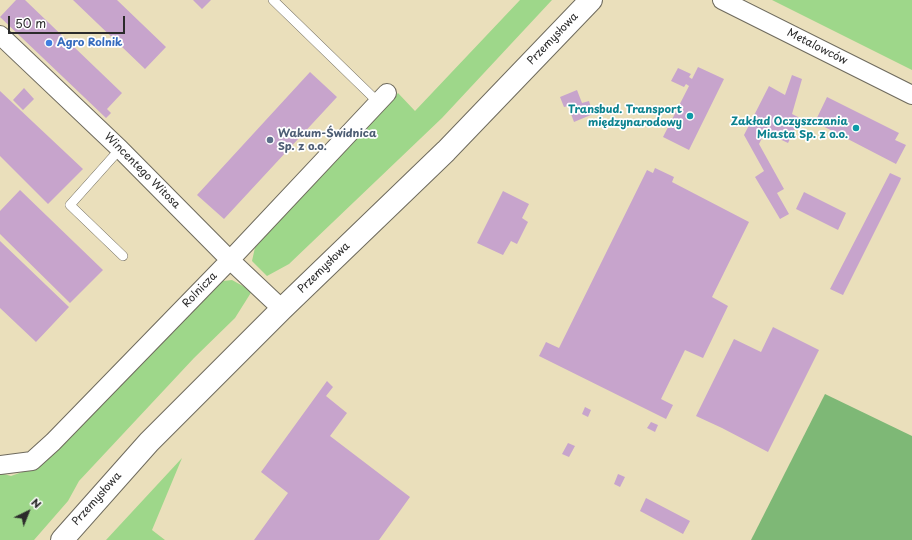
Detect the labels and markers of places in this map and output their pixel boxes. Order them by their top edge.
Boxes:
place label: Agro Rolnik [57,36,122,50]
marker: Agro Rolnik [44,38,54,48]
place label: Transbud. Transport międzynarodowy [568,103,682,129]
marker: Transbud. Transport międzynarodowy [685,111,695,121]
place label: Zakład Oczyszczania Miasta Sp. z o.o. [731,115,848,141]
marker: Zakład Oczyszczania Miasta Sp. z o.o. [851,123,861,133]
place label: Wakum-Świdnica Sp. z o.o. [278,127,377,153]
marker: Wakum-Świdnica Sp. z o.o. [265,135,275,145]

